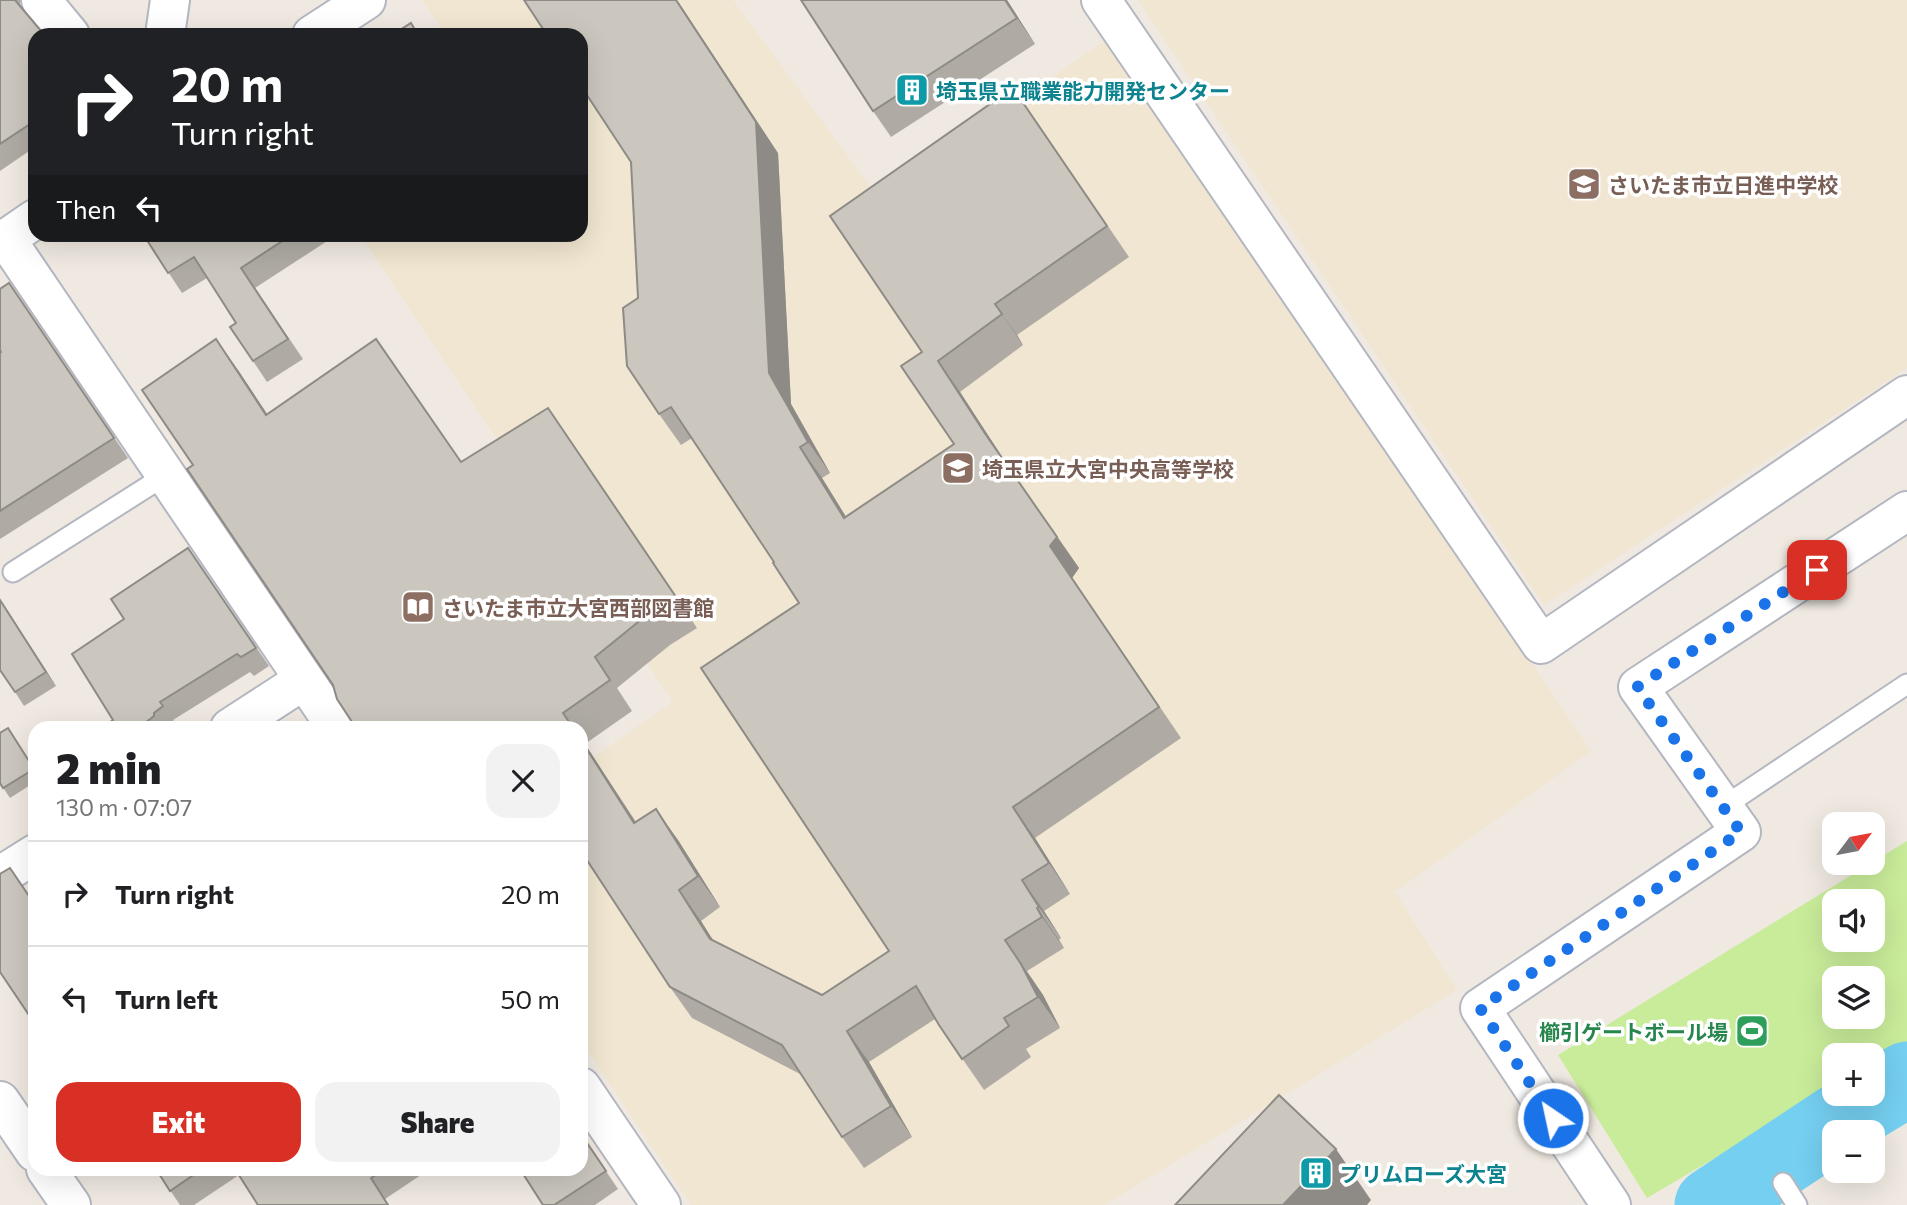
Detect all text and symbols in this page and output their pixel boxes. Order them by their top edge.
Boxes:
text: 20 m [171,52,283,112]
icon: right [56,56,147,147]
building icon: 埼玉県立職業能力開発センター [893,71,931,109]
place label: 埼玉県立職業能力開発センター [936,78,1230,103]
text: Turn right [171,112,314,152]
school or university icon: さいたま市立日進中学校 [1565,165,1603,203]
place label: さいたま市立日進中学校 [1608,172,1838,197]
icon: left [130,189,168,227]
text: Then [56,193,116,224]
school or university icon: 埼玉県立大宮中央高等学校 [939,449,977,487]
place label: 埼玉県立大宮中央高等学校 [982,456,1234,481]
pin [1787,540,1847,600]
icon: arrive [1798,551,1836,589]
library icon: さいたま市立大宮西部図書館 [399,588,437,626]
place label: さいたま市立大宮西部図書館 [442,595,714,620]
text: 2 min [56,741,162,793]
button: close [486,744,560,818]
text: 130 m · 07:07 [56,793,192,821]
north arrow [1822,812,1885,875]
map controls [1822,812,1885,1183]
icon: right [56,875,94,913]
text: Turn right [115,878,234,909]
text: 20 m [501,878,560,909]
button: sound [1822,889,1885,952]
button: layers [1822,966,1885,1029]
icon: left [56,980,94,1018]
text: Turn left [115,983,218,1014]
text: 50 m [500,983,560,1014]
sports icon: 櫛引ゲートボール場 [1733,1012,1771,1050]
place label: 櫛引ゲートボール場 [1539,1019,1728,1044]
button: + [1822,1043,1885,1106]
position arrow [1516,1081,1590,1155]
button: Exit [56,1082,301,1162]
button: Share [315,1082,560,1162]
button: − [1822,1120,1885,1183]
building icon: プリムローズ大宮 [1297,1154,1335,1192]
place label: プリムローズ大宮 [1340,1161,1507,1186]

